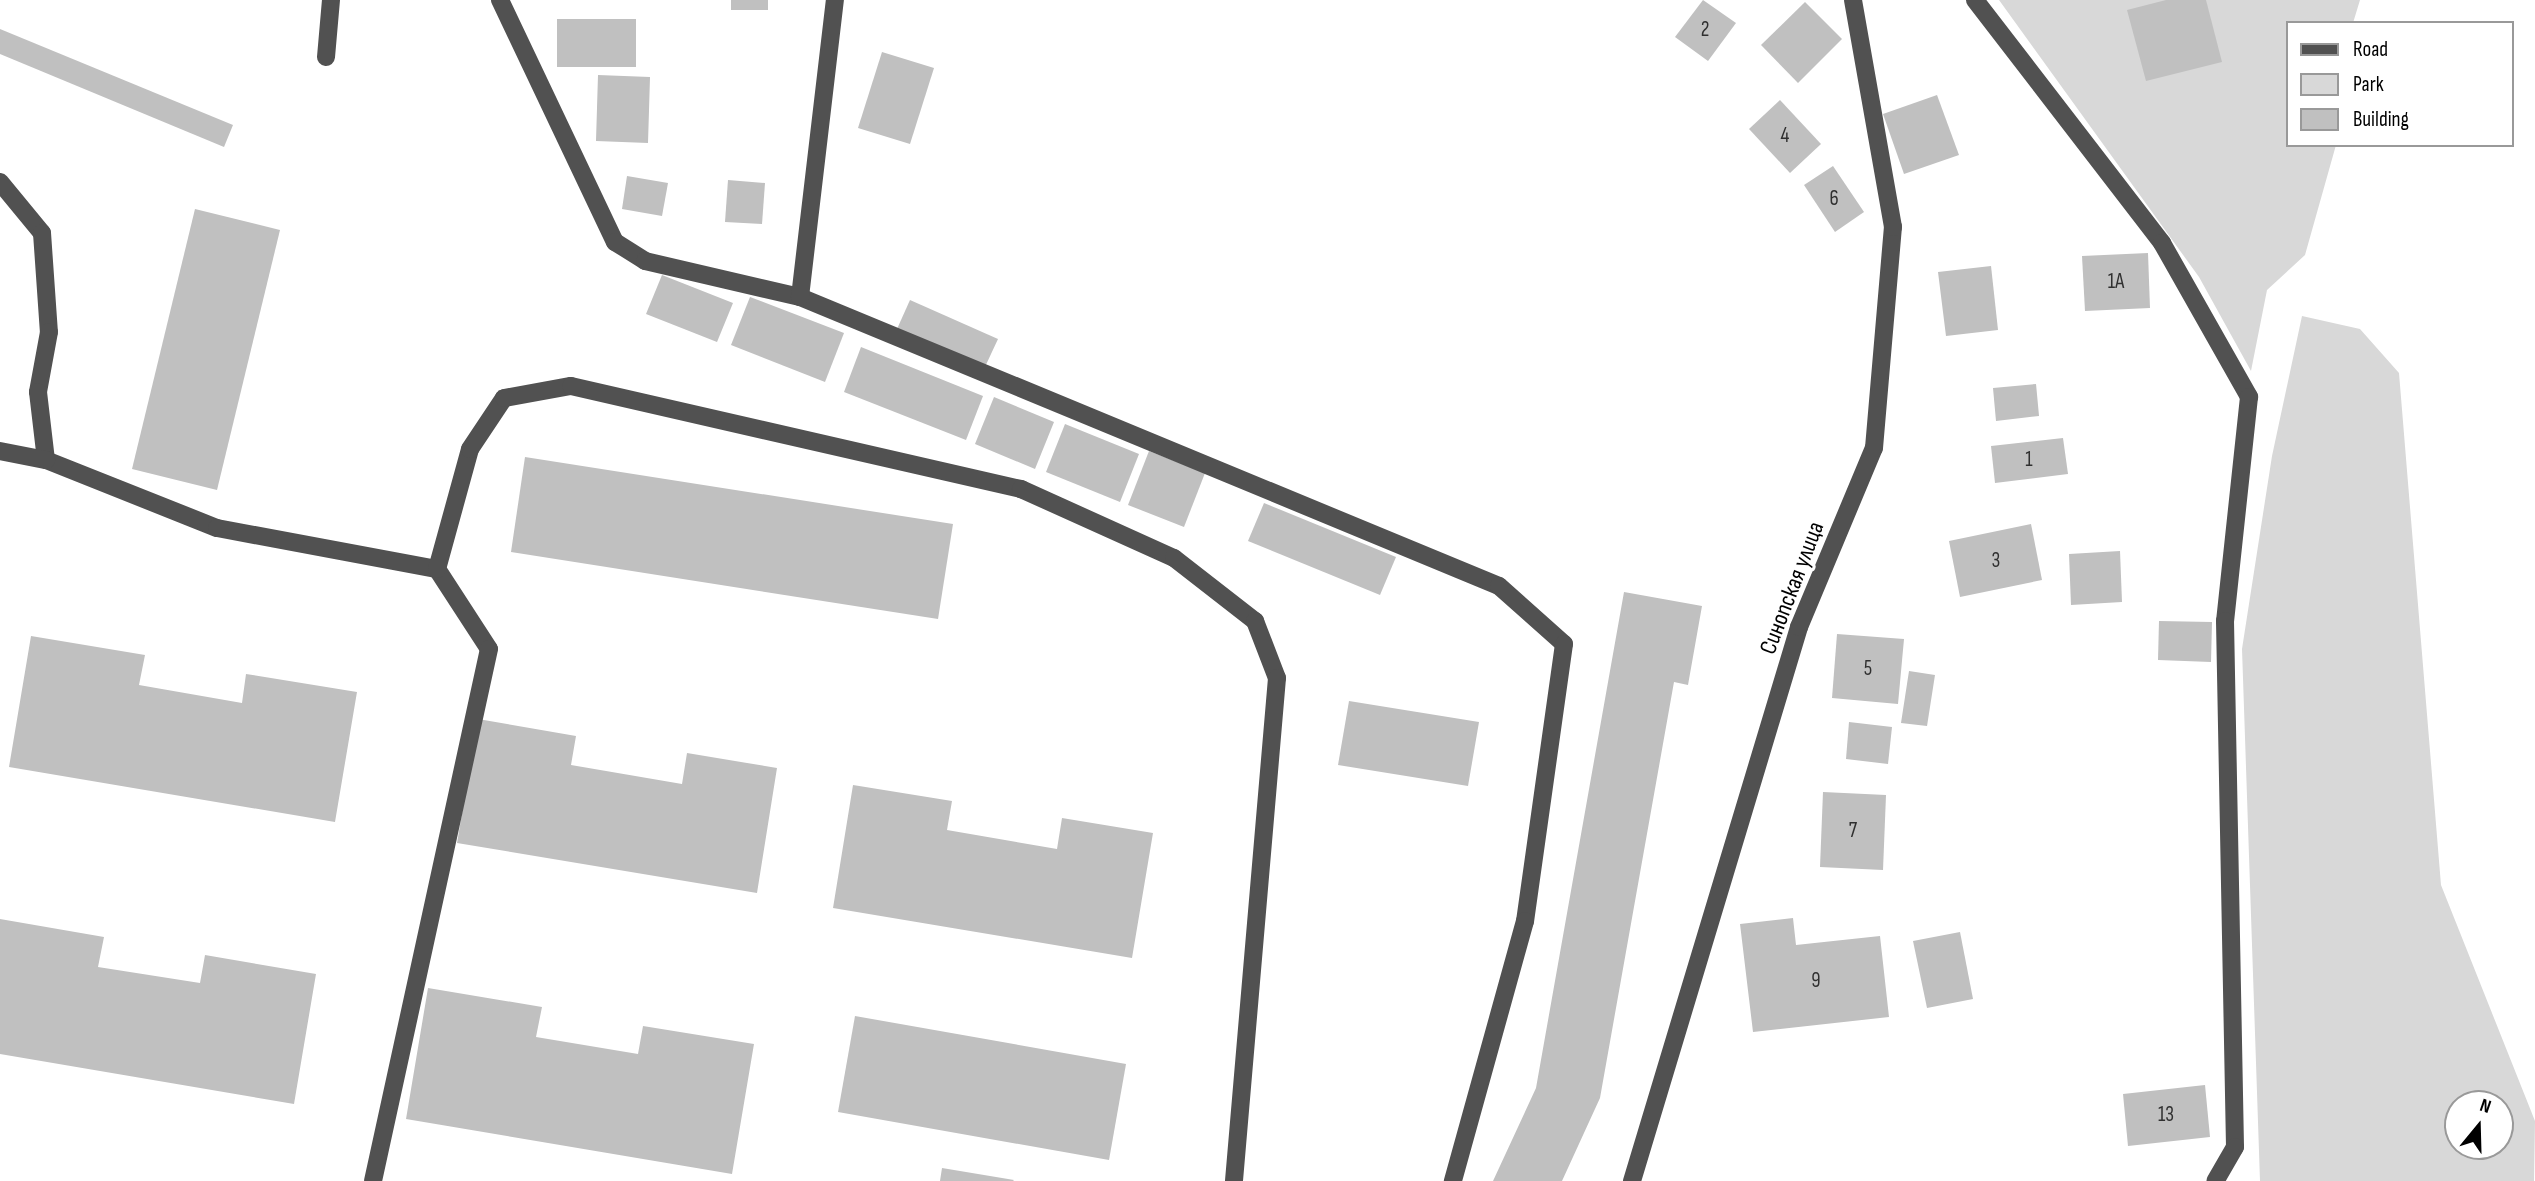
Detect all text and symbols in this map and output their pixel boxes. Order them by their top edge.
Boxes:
house number: 2 [1701,17,1709,43]
legend [2286,21,2514,147]
text: Road [2353,37,2388,62]
text: Park [2353,72,2384,97]
text: Building [2353,107,2409,132]
house number: 4 [1781,123,1789,149]
house number: 6 [1829,186,1839,212]
house number: 1А [2108,269,2124,295]
house number: 1 [2025,447,2033,473]
street label: Синопская улица [1754,518,1830,658]
house number: 3 [1992,548,2000,574]
house number: 5 [1864,656,1872,682]
house number: 7 [1849,818,1857,844]
house number: 9 [1811,968,1821,994]
north arrow [2444,1090,2514,1160]
text: N [2477,1094,2494,1119]
house number: 13 [2158,1102,2174,1128]

